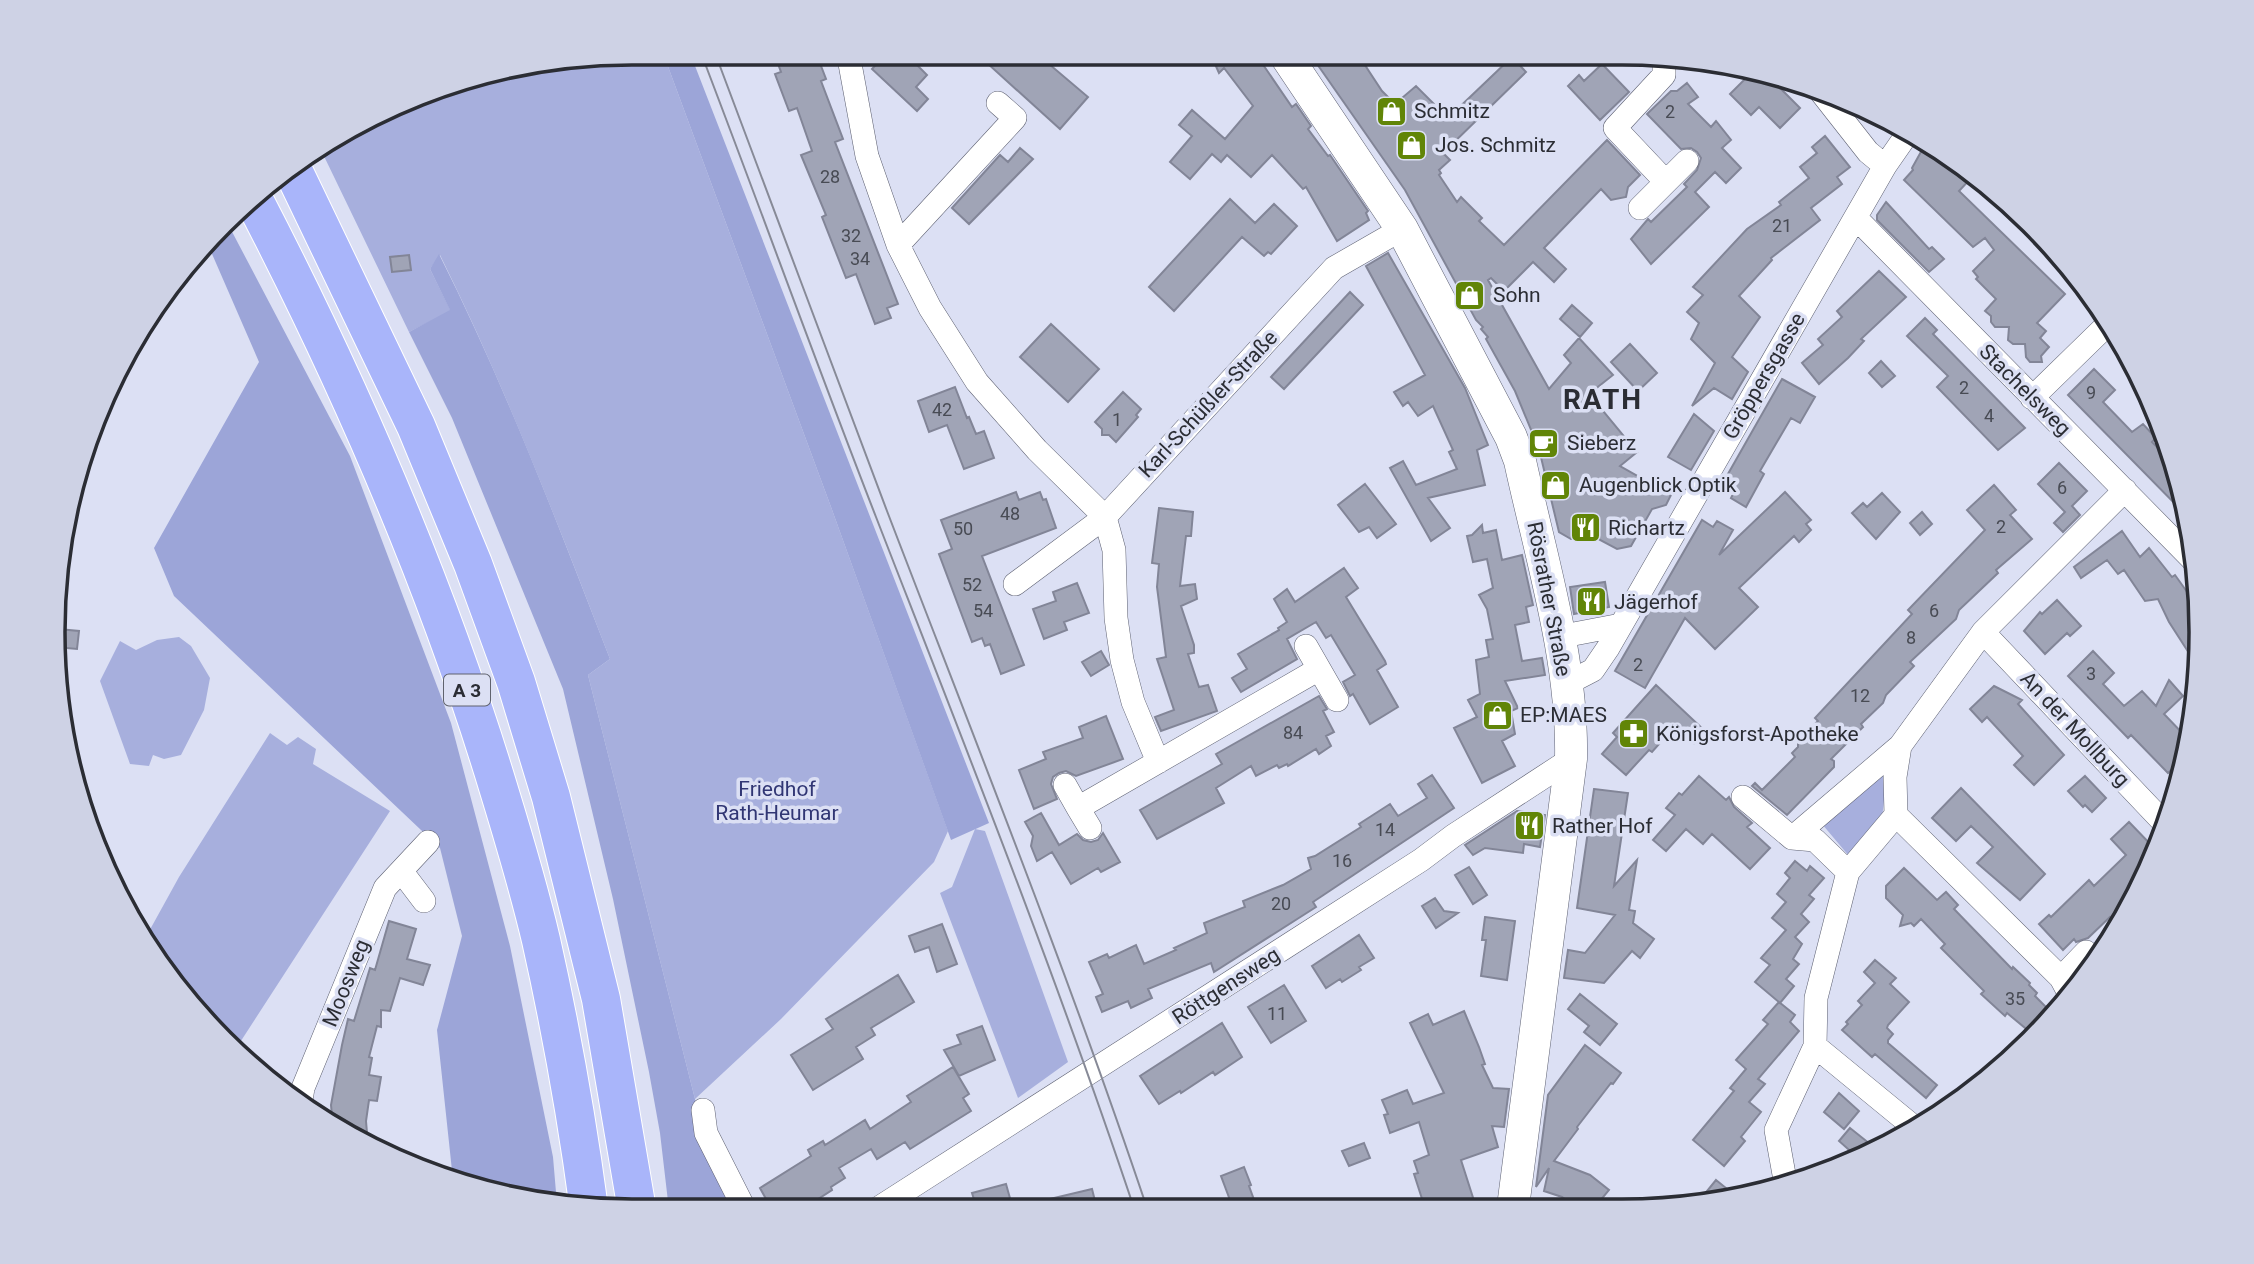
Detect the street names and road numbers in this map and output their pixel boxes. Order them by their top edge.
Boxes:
street label: Gröppersgasse [1718,309,1810,443]
street label: Karl-Schüßler-Straße [1134,326,1282,482]
street label: Stachelsweg [1974,339,2076,441]
street label: Rösrather Straße [1522,520,1576,678]
street label: An der Mollburg [2016,667,2134,791]
road number: A 3 [444,674,490,706]
street label: Moosweg [318,936,374,1030]
street label: Röttgensweg [1168,943,1284,1029]

